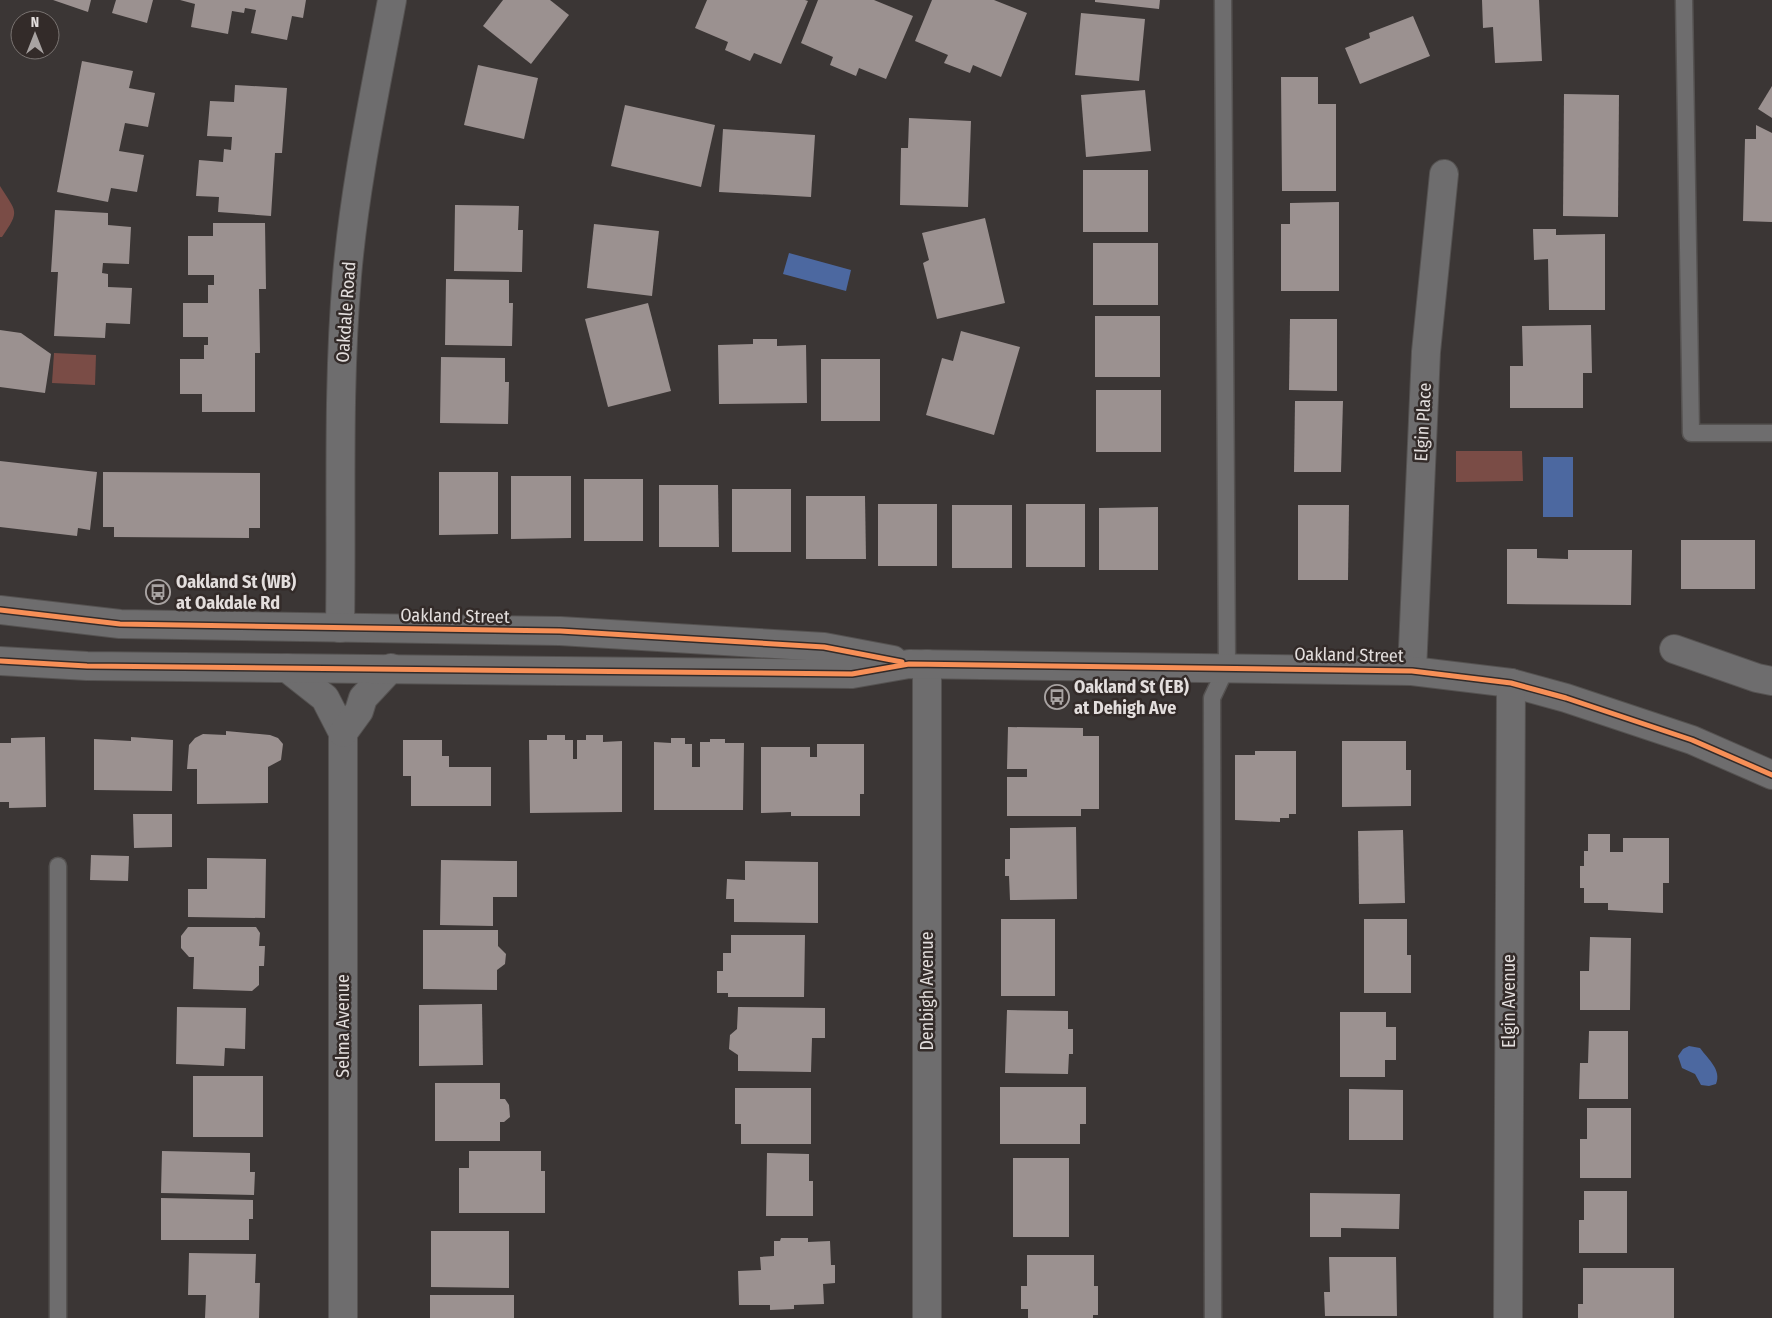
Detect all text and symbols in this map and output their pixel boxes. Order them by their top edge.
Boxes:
north arrow [10,10,60,60]
text: N [31,14,39,31]
street label: Oakdale Road [331,261,361,363]
street label: Elgin Place [1410,382,1436,462]
place label: Oakland St (WB) at Oakdale Rd [176,571,297,614]
bus stop icon: Oakland St (WB) at Oakdale Rd [145,579,171,605]
street label: Oakland Street [400,604,510,628]
street label: Oakland Street [1294,643,1404,667]
place label: Oakland St (EB) at Dehigh Ave [1074,676,1189,719]
bus stop icon: Oakland St (EB) at Dehigh Ave [1044,684,1070,710]
street label: Denbigh Avenue [916,931,938,1051]
street label: Elgin Avenue [1498,954,1520,1048]
street label: Selma Avenue [332,974,354,1078]

